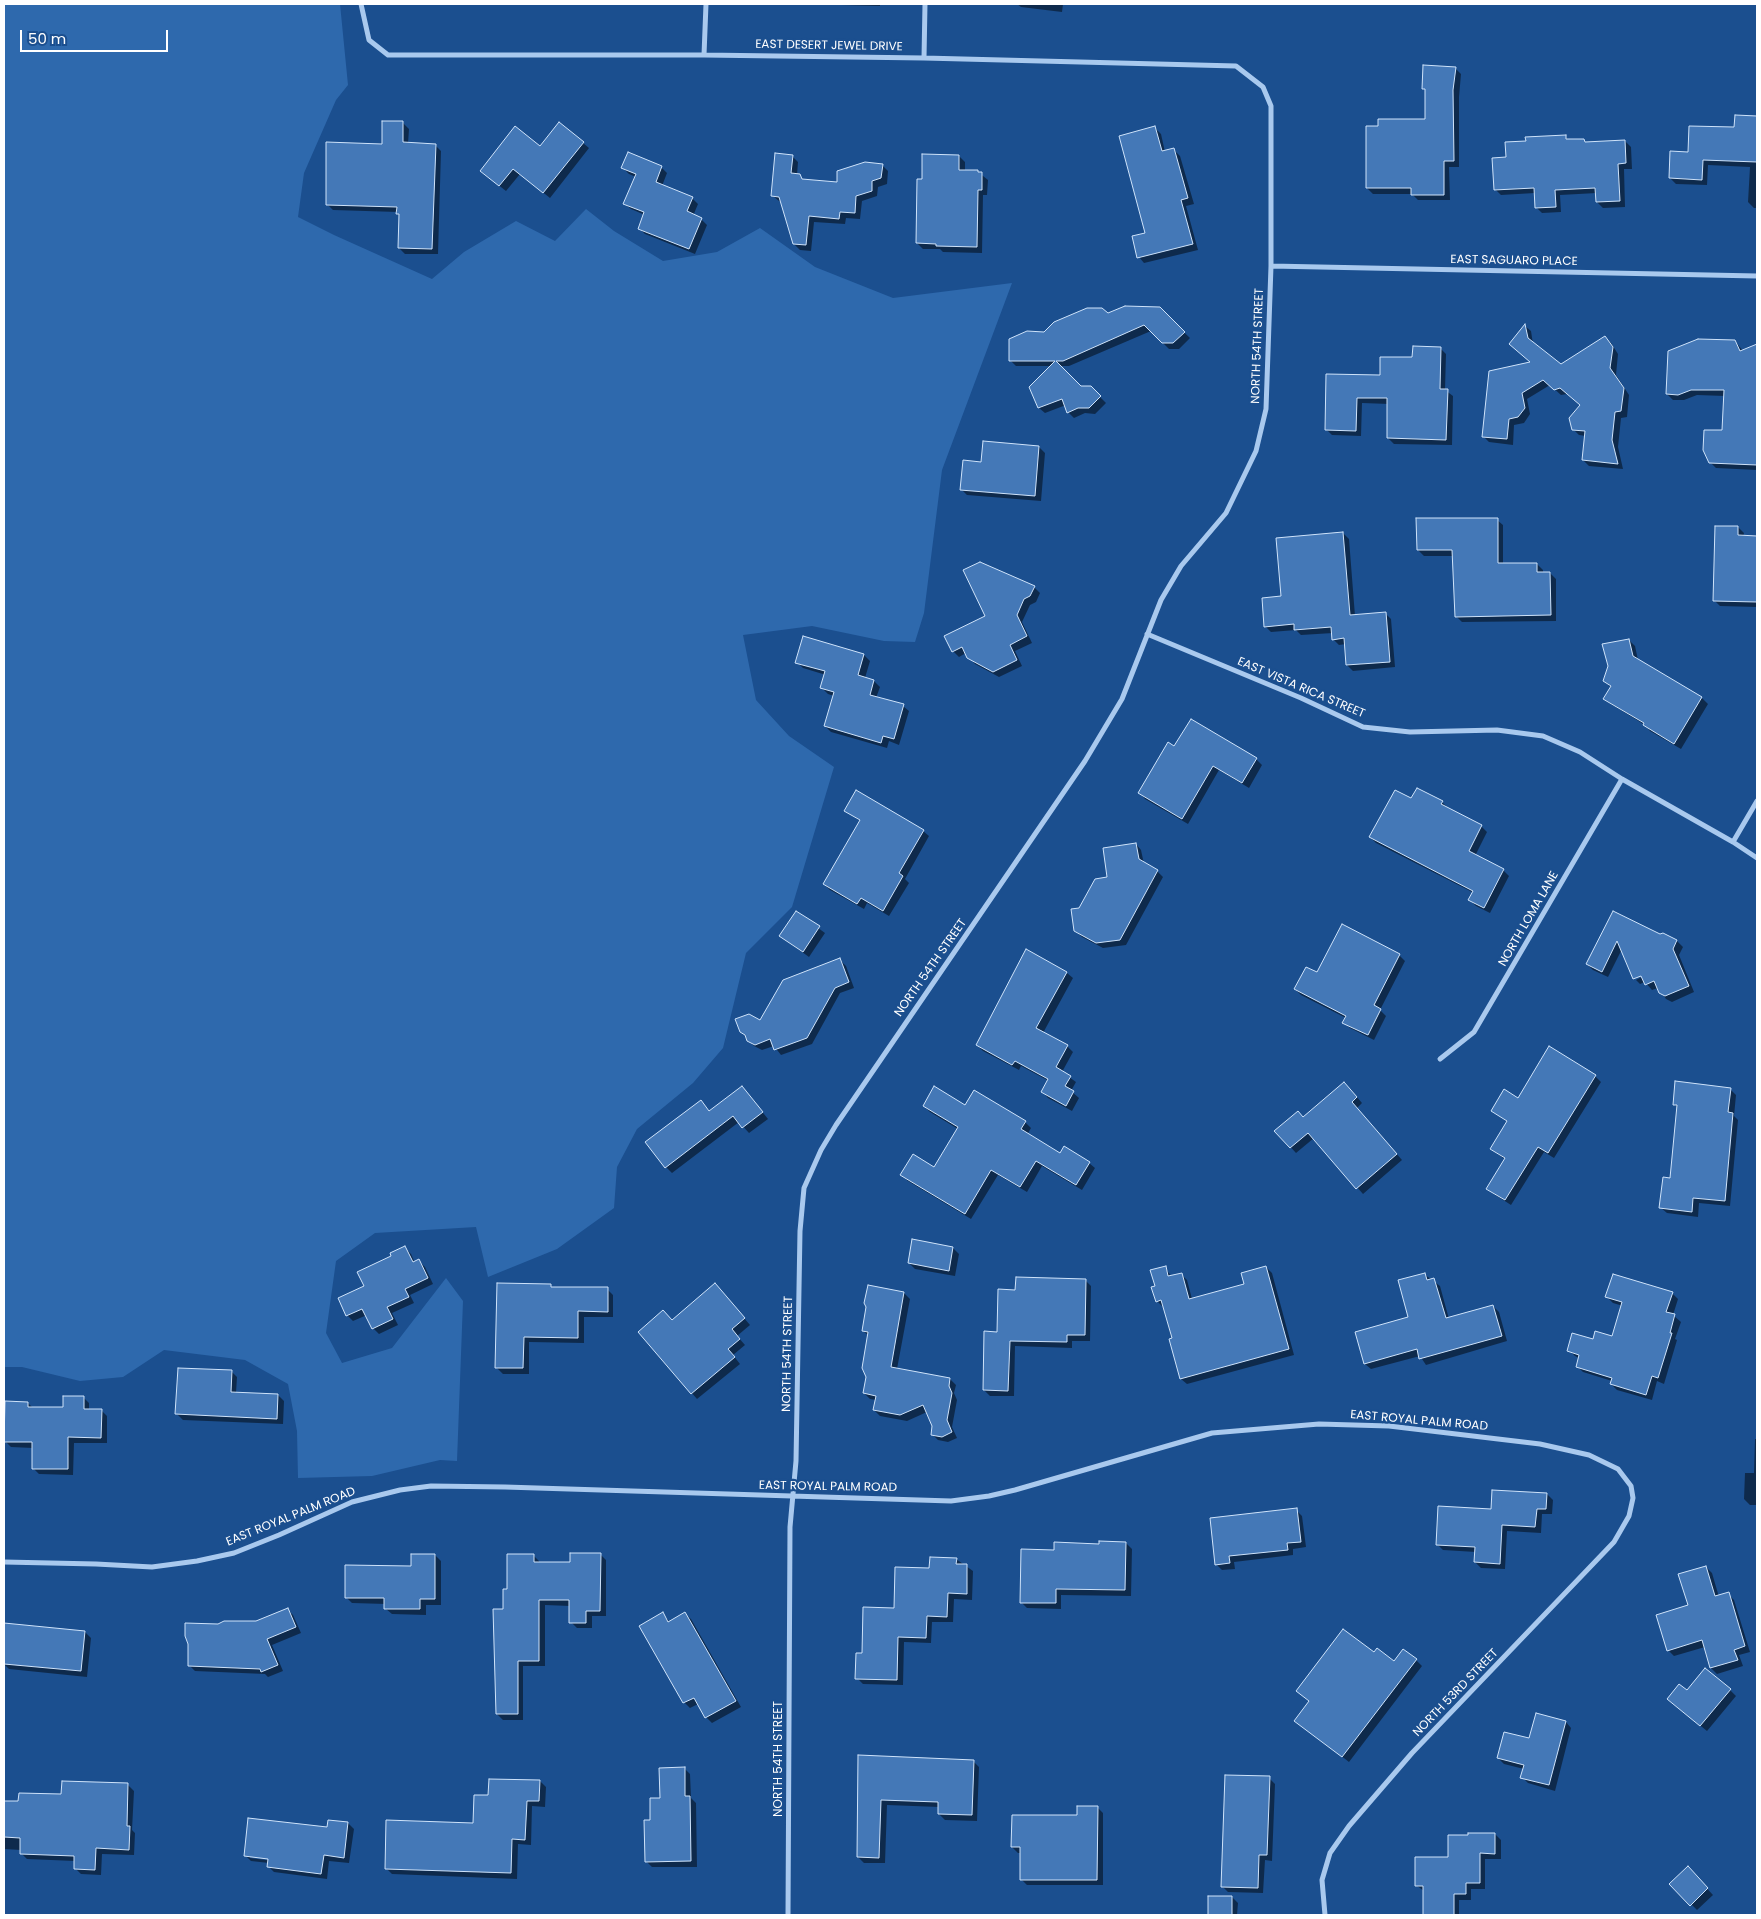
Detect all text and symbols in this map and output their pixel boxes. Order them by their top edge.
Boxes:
scale bar [22,20,170,52]
text: 50 m [28,28,66,49]
street label: EAST DESERT JEWEL DRIVE [755,38,903,54]
street label: EAST SAGUARO PLACE [1450,253,1578,269]
street label: NORTH 54TH STREET [1249,288,1267,404]
street label: EAST VISTA RICA STREET [1235,655,1367,721]
street label: NORTH LOMA LANE [1496,869,1562,969]
street label: NORTH 54TH STREET [892,916,970,1020]
street label: NORTH 54TH STREET [780,1296,796,1412]
street label: EAST ROYAL PALM ROAD [1350,1408,1488,1434]
street label: EAST ROYAL PALM ROAD [759,1479,897,1495]
street label: EAST ROYAL PALM ROAD [224,1484,358,1550]
street label: NORTH 53RD STREET [1410,1646,1502,1740]
street label: NORTH 54TH STREET [772,1701,786,1817]

